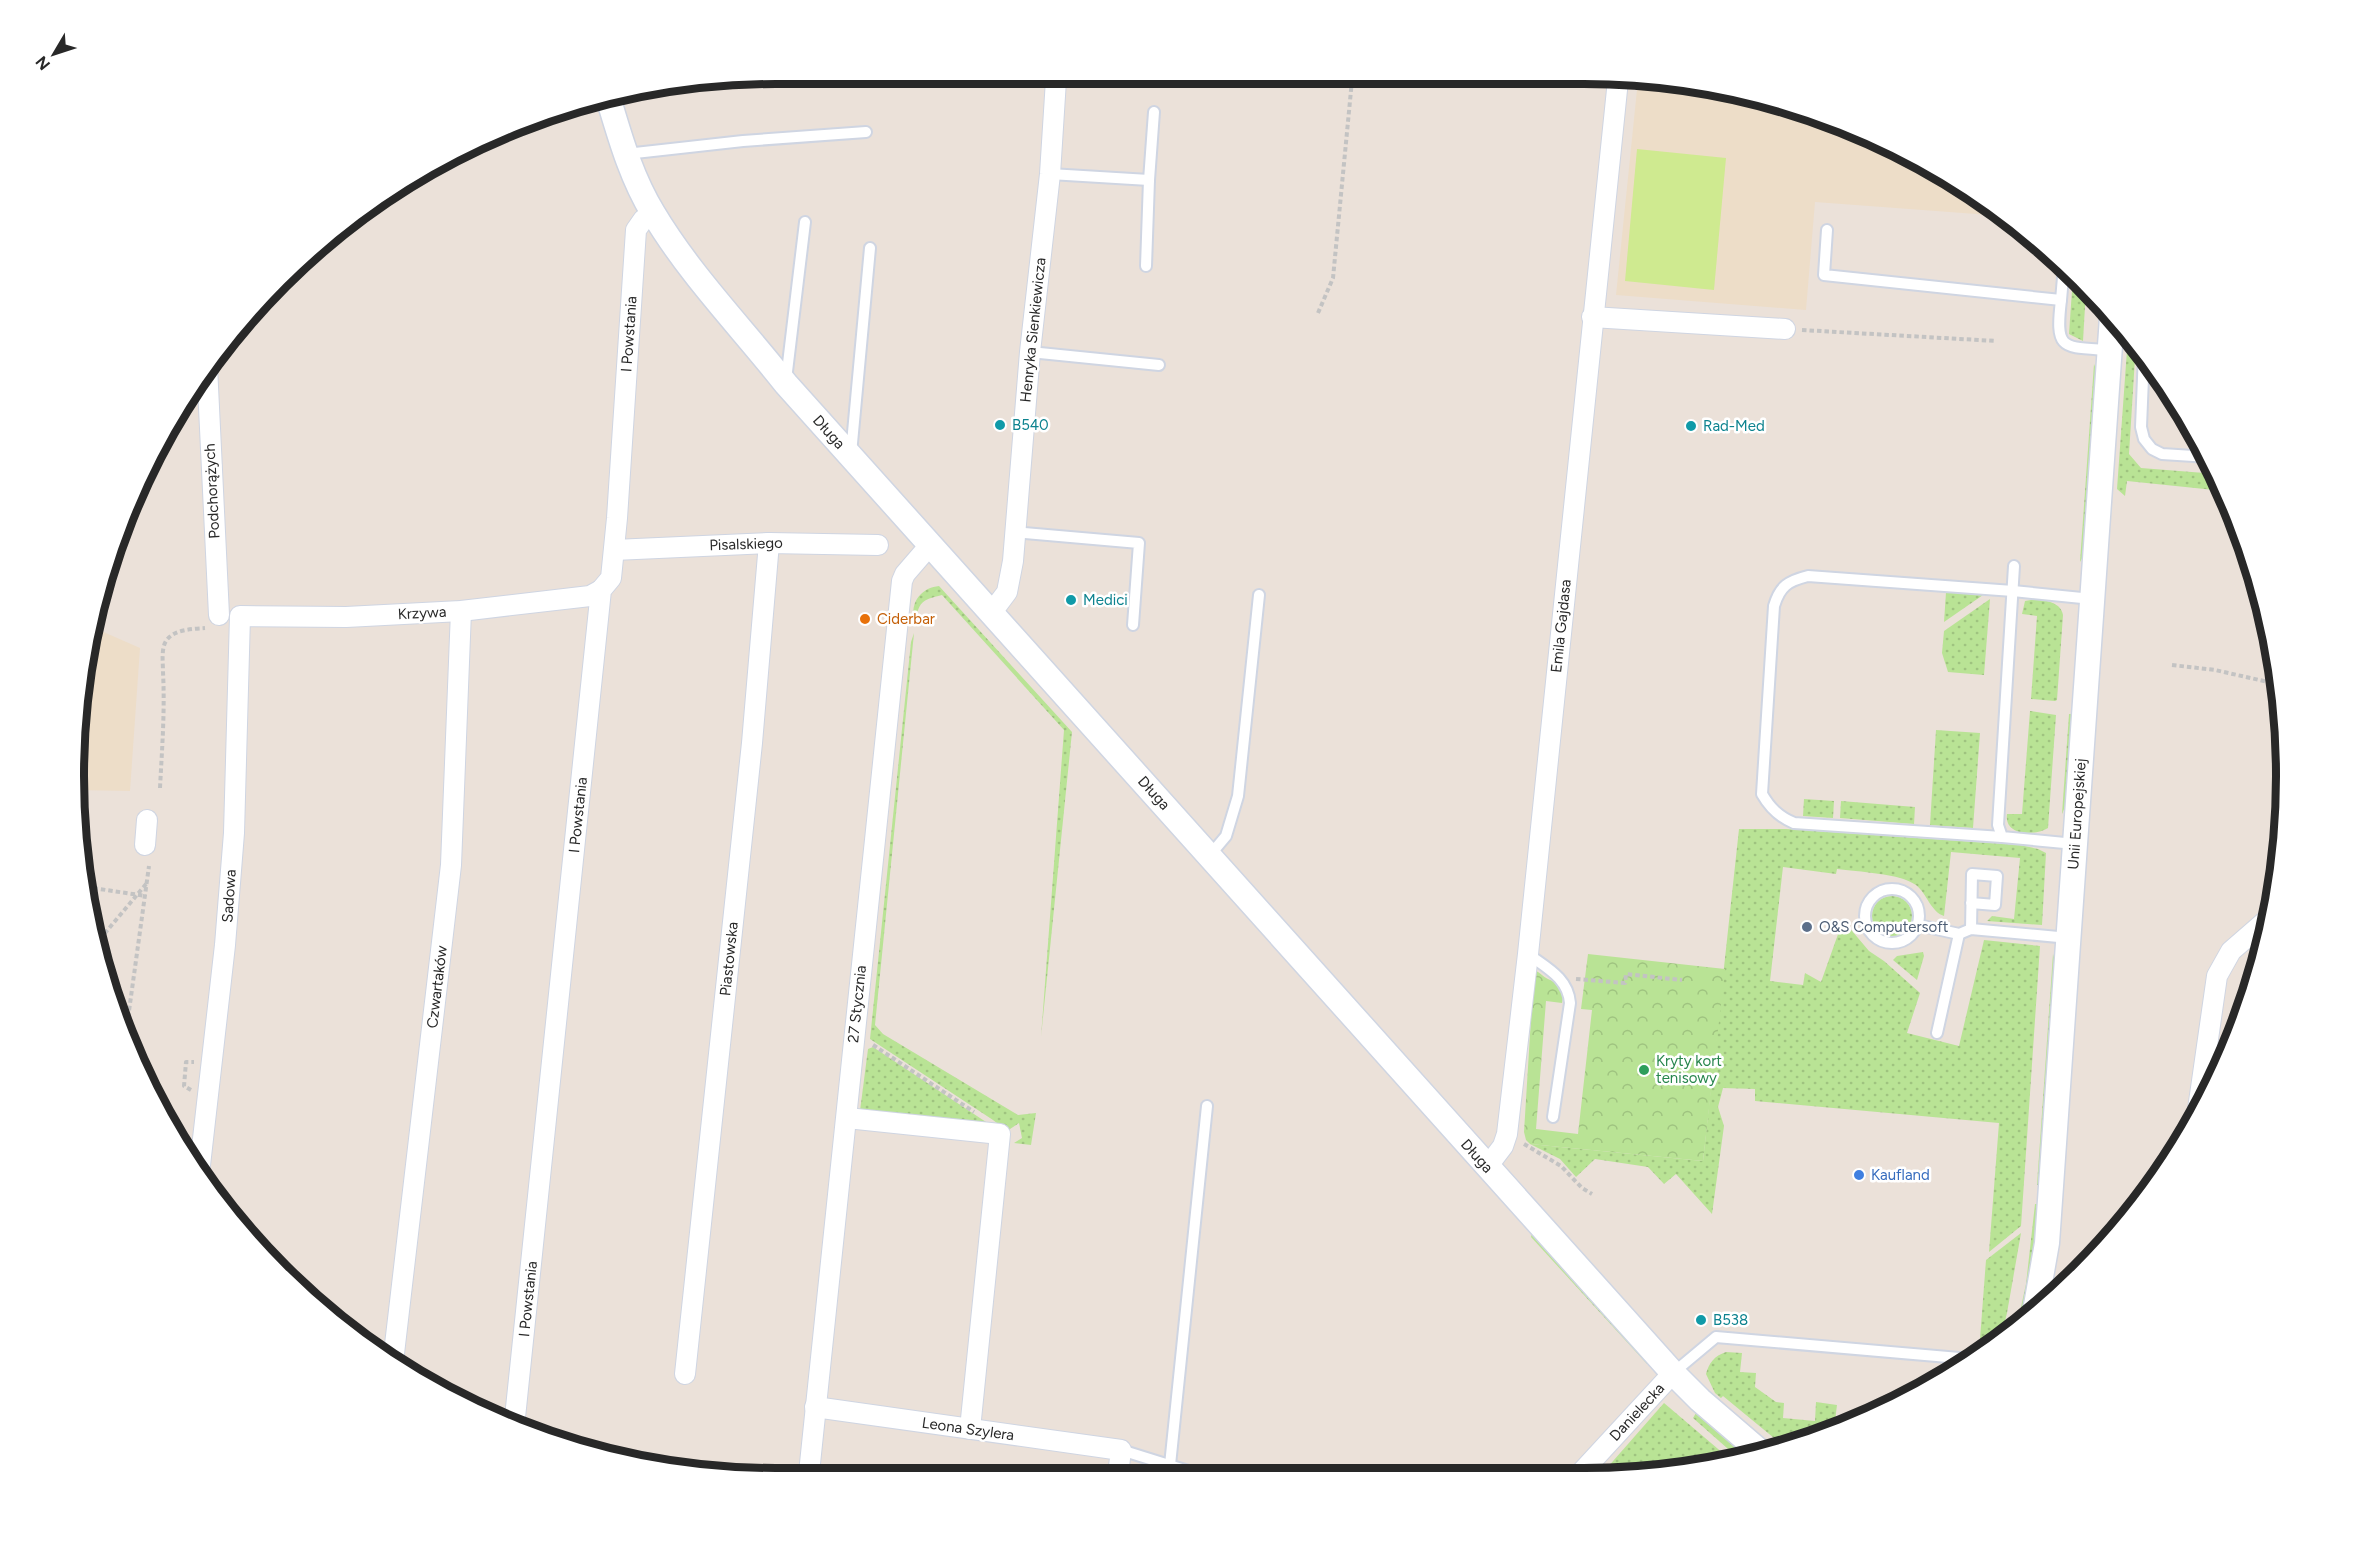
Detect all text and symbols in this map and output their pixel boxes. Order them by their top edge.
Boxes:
north arrow [24,24,84,84]
text: N [31,52,54,74]
street label: Henryka Sienkiewicza [1016,257,1050,403]
street label: I Powstania [617,295,641,373]
street label: Długa [809,411,849,453]
place label: B540 [1012,416,1049,434]
place label: Rad-Med [1703,417,1765,435]
marker: B540 [993,418,1007,432]
marker: Rad-Med [1684,419,1698,433]
street label: Podchorążych [201,443,223,539]
street label: Pisalskiego [709,534,783,554]
street label: Emila Gajdasa [1547,578,1575,674]
place label: Medici [1083,591,1128,609]
marker: Medici [1064,593,1078,607]
street label: Krzywa [397,603,447,623]
place label: Ciderbar [877,610,935,628]
marker: Ciderbar [858,612,872,626]
street label: Unii Europejskiej [2064,758,2090,870]
street label: Długa [1134,772,1174,814]
street label: I Powstania [565,776,591,854]
street label: Sadowa [218,869,240,923]
place label: O&S Computersoft [1819,918,1949,936]
marker: O&S Computersoft [1800,920,1814,934]
street label: Piastowska [716,921,742,997]
street label: Czwartaków [423,944,451,1029]
street label: 27 Stycznia [844,964,870,1044]
place label: Kryty kort tenisowy [1656,1052,1722,1087]
marker: Kryty kort tenisowy [1637,1063,1651,1077]
street label: Długa [1457,1135,1497,1177]
place label: Kaufland [1871,1166,1930,1184]
marker: Kaufland [1852,1168,1866,1182]
street label: I Powstania [515,1260,541,1338]
place label: B538 [1713,1311,1748,1329]
marker: B538 [1694,1313,1708,1327]
street label: Danielecka [1606,1379,1668,1445]
street label: Leona Szylera [921,1414,1015,1444]

